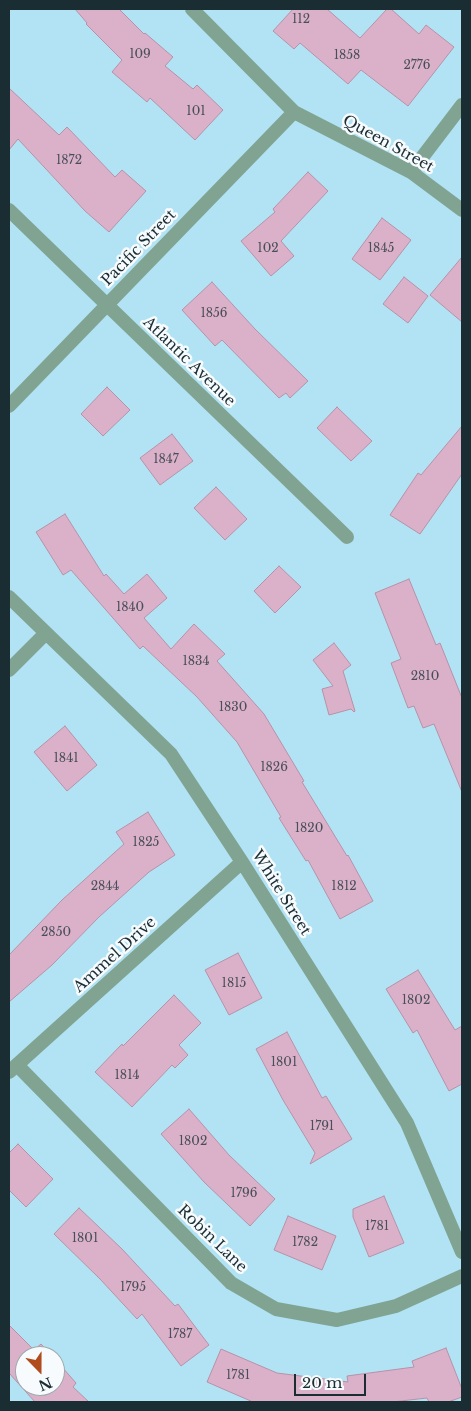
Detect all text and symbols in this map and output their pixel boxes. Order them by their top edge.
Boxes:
house number: 112 [292,13,310,27]
house number: 109 [129,48,151,62]
house number: 1858 [334,49,360,63]
house number: 2776 [403,59,431,73]
house number: 101 [186,105,206,119]
street label: Queen Street [339,112,437,176]
house number: 1872 [56,154,82,168]
street label: Pacific Street [98,206,180,290]
house number: 102 [257,242,279,256]
house number: 1845 [368,242,394,256]
house number: 1856 [200,307,228,321]
street label: Atlantic Avenue [139,314,239,410]
house number: 1847 [153,453,179,467]
house number: 1840 [116,601,144,615]
house number: 1834 [182,655,210,669]
house number: 2810 [411,670,439,684]
house number: 1830 [219,701,247,715]
house number: 1841 [54,752,78,766]
house number: 1826 [260,761,288,775]
house number: 1820 [295,822,323,836]
house number: 1825 [133,836,159,850]
street label: White Street [248,847,314,939]
house number: 2844 [91,880,119,894]
house number: 1812 [331,880,357,894]
street label: Ammel Drive [70,913,160,997]
house number: 2850 [41,926,71,940]
house number: 1815 [222,977,246,991]
house number: 1802 [402,994,430,1008]
house number: 1801 [271,1056,297,1070]
house number: 1814 [115,1069,139,1083]
house number: 1791 [310,1120,334,1134]
house number: 1802 [179,1135,207,1149]
house number: 1796 [231,1187,257,1201]
street label: Robin Lane [174,1202,250,1276]
house number: 1781 [365,1220,389,1234]
house number: 1801 [72,1232,98,1246]
house number: 1782 [292,1236,318,1250]
house number: 1795 [120,1281,146,1295]
house number: 1787 [168,1328,192,1342]
north arrow [15,1346,65,1396]
scale bar [296,1364,368,1396]
house number: 1781 [226,1369,250,1383]
text: N [36,1373,55,1395]
text: 20 m [302,1373,342,1392]

